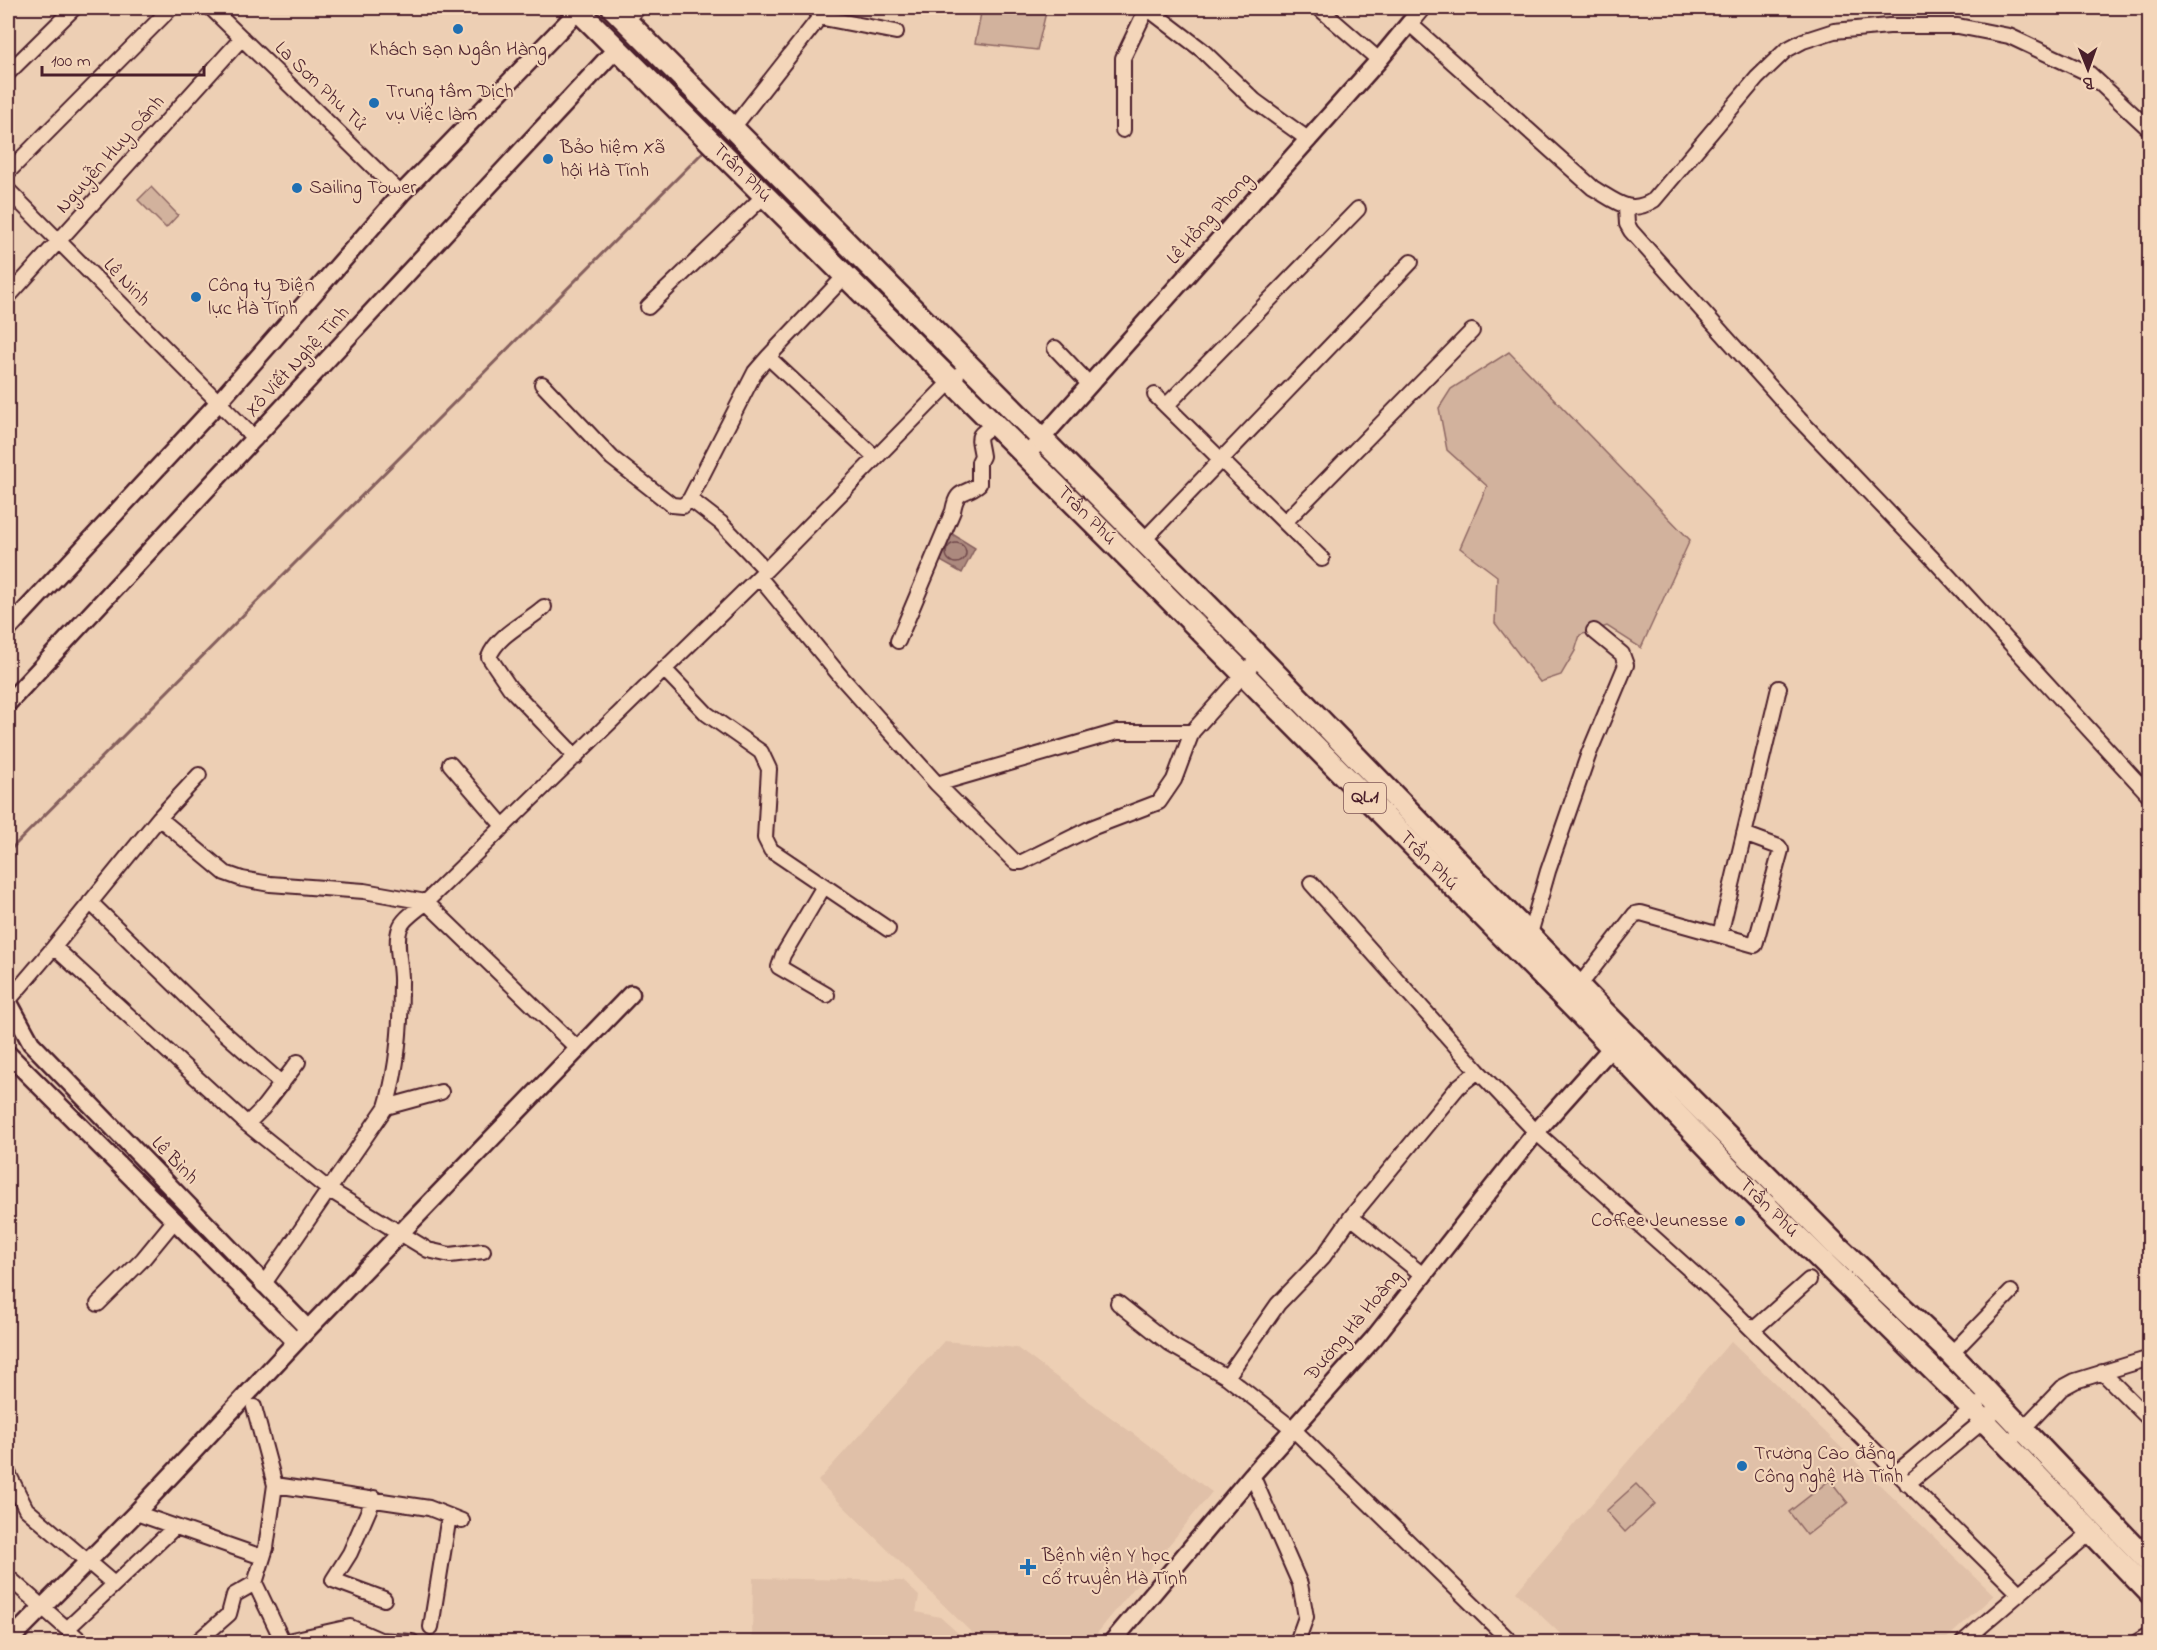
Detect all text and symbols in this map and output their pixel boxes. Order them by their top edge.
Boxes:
marker: Khách sạn Ngân Hàng [451,22,465,36]
street label: La Sơn Phu Tử [267,35,373,139]
place label: Khách sạn Ngân Hàng [369,36,547,66]
scale bar [42,39,204,77]
north arrow [2058,39,2118,99]
text: 100 m [51,49,91,75]
text: B [2082,70,2095,94]
place label: Trung tâm Dịch vụ Việc làm [386,78,514,130]
street label: Nguyễn Huy Oánh [50,89,173,222]
marker: Trung tâm Dịch vụ Việc làm [367,96,381,110]
place label: Bảo hiệm Xã hội Hà Tĩnh [559,134,665,186]
street label: Trần Phú [705,136,779,210]
marker: Bảo hiệm Xã hội Hà Tĩnh [541,152,555,166]
street label: Lê Hồng Phong [1160,166,1260,273]
place label: Sailing Tower [309,174,417,204]
marker: Sailing Tower [290,181,304,195]
street label: Lê Ninh [95,252,157,314]
place label: Công ty Điện lực Hà Tĩnh [208,272,315,324]
marker: Công ty Điện lực Hà Tĩnh [189,290,203,304]
street label: Xô Viết Nghệ Tĩnh [239,300,358,425]
street label: Trần Phú [1050,479,1123,552]
road number: QL.1 [1344,783,1386,813]
street label: Trần Phú [1392,824,1465,898]
street label: Lê Bình [144,1130,204,1192]
street label: Trần Phú [1732,1172,1805,1245]
place label: Coffee Jeunesse [1591,1207,1728,1236]
marker: Coffee Jeunesse [1733,1214,1747,1228]
street label: Đường Hà Hoàng [1298,1264,1410,1390]
place label: Trường Cao đẳng Công nghệ Hà Tĩnh [1754,1440,1903,1493]
marker: Trường Cao đẳng Công nghệ Hà Tĩnh [1735,1459,1749,1473]
place label: Bệnh viện Y học cổ truyền Hà Tĩnh [1041,1542,1187,1594]
marker: Bệnh viện Y học cổ truyền Hà Tĩnh [1019,1558,1037,1576]

